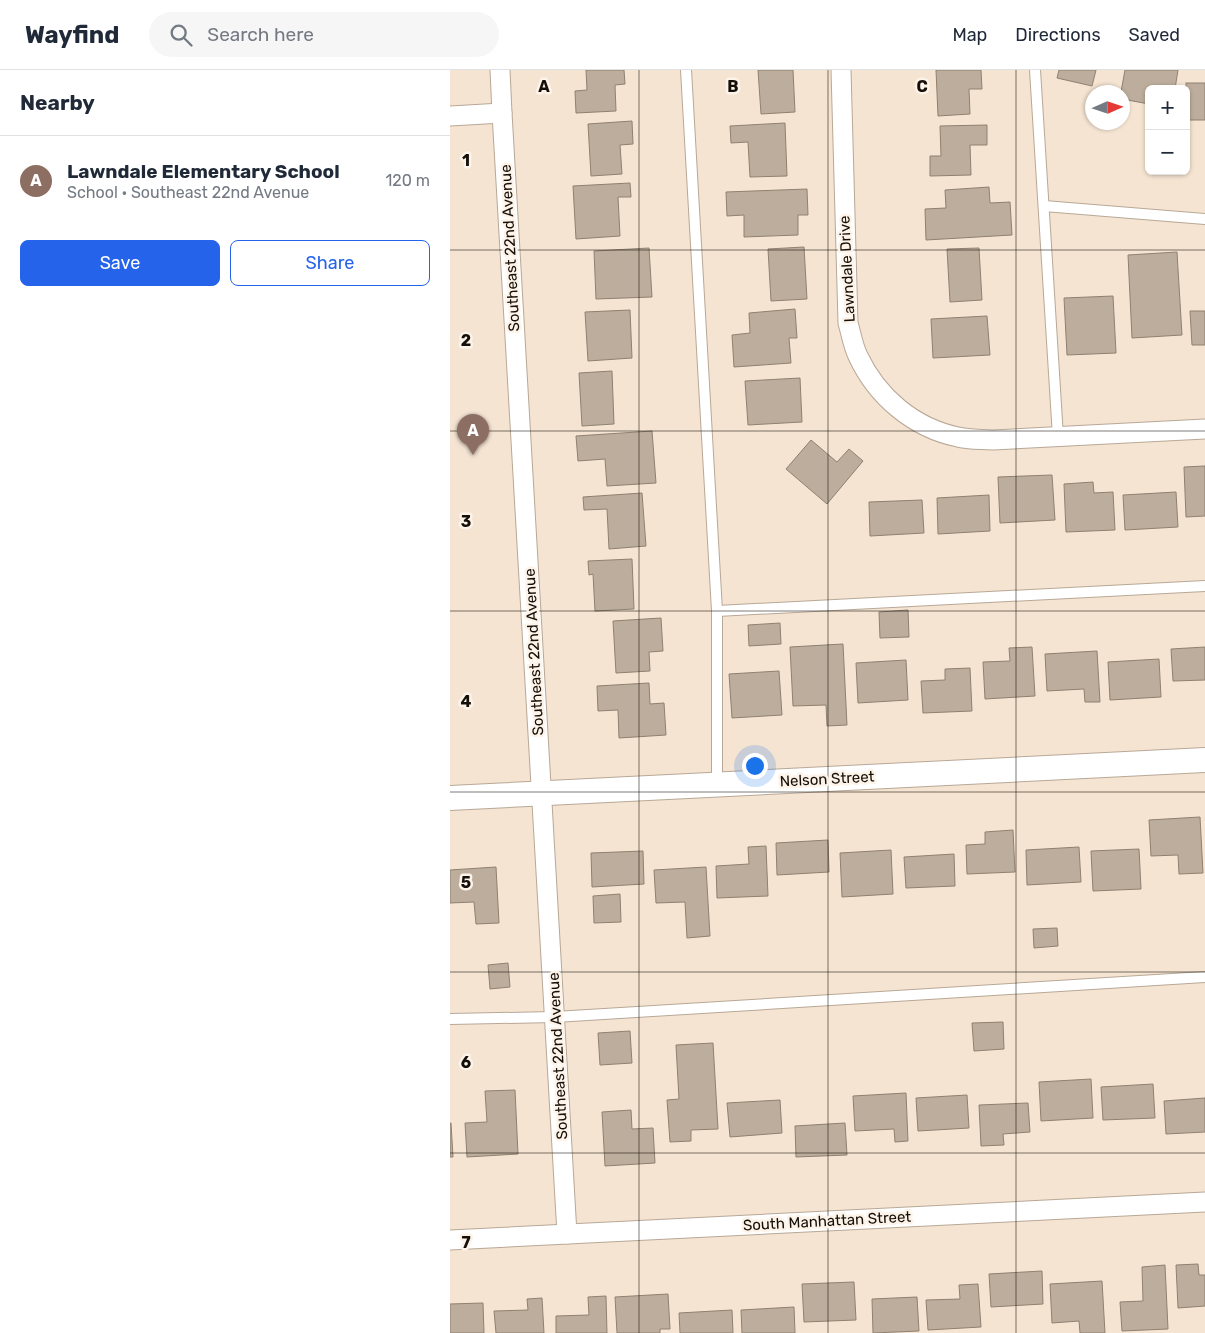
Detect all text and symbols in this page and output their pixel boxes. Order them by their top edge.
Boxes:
search box [149,12,499,57]
text: Wayfind [25,21,119,49]
icon: search [167,21,195,49]
text: Search here [207,23,314,46]
text: Map [952,24,987,46]
text: Directions [1015,24,1101,46]
text: Saved [1129,24,1180,46]
text: A [538,77,550,96]
text: B [727,77,739,96]
text: C [916,77,928,96]
north arrow [1085,85,1130,130]
map controls [1145,85,1190,175]
button: + [1145,85,1190,130]
text: Nearby [20,90,95,115]
button: − [1145,130,1190,175]
text: 1 [462,151,470,170]
text: Lawndale Elementary School [67,160,340,183]
street label: Southeast 22nd Avenue [497,164,523,332]
text: A [30,171,42,190]
text: 120 m [385,171,430,190]
text: School · Southeast 22nd Avenue [67,183,309,202]
street label: Lawndale Drive [835,215,859,323]
button: Save [20,240,220,286]
button: Share [230,240,430,286]
text: 2 [461,331,471,350]
pin: A [457,414,489,455]
text: 3 [461,512,471,531]
street label: Southeast 22nd Avenue [521,568,547,736]
text: 4 [461,692,472,711]
your location [742,753,768,779]
street label: Nelson Street [779,768,875,790]
text: 5 [461,873,471,892]
street label: Southeast 22nd Avenue [545,972,571,1140]
text: 6 [461,1053,471,1072]
street label: South Manhattan Street [742,1208,912,1234]
text: 7 [461,1233,471,1252]

